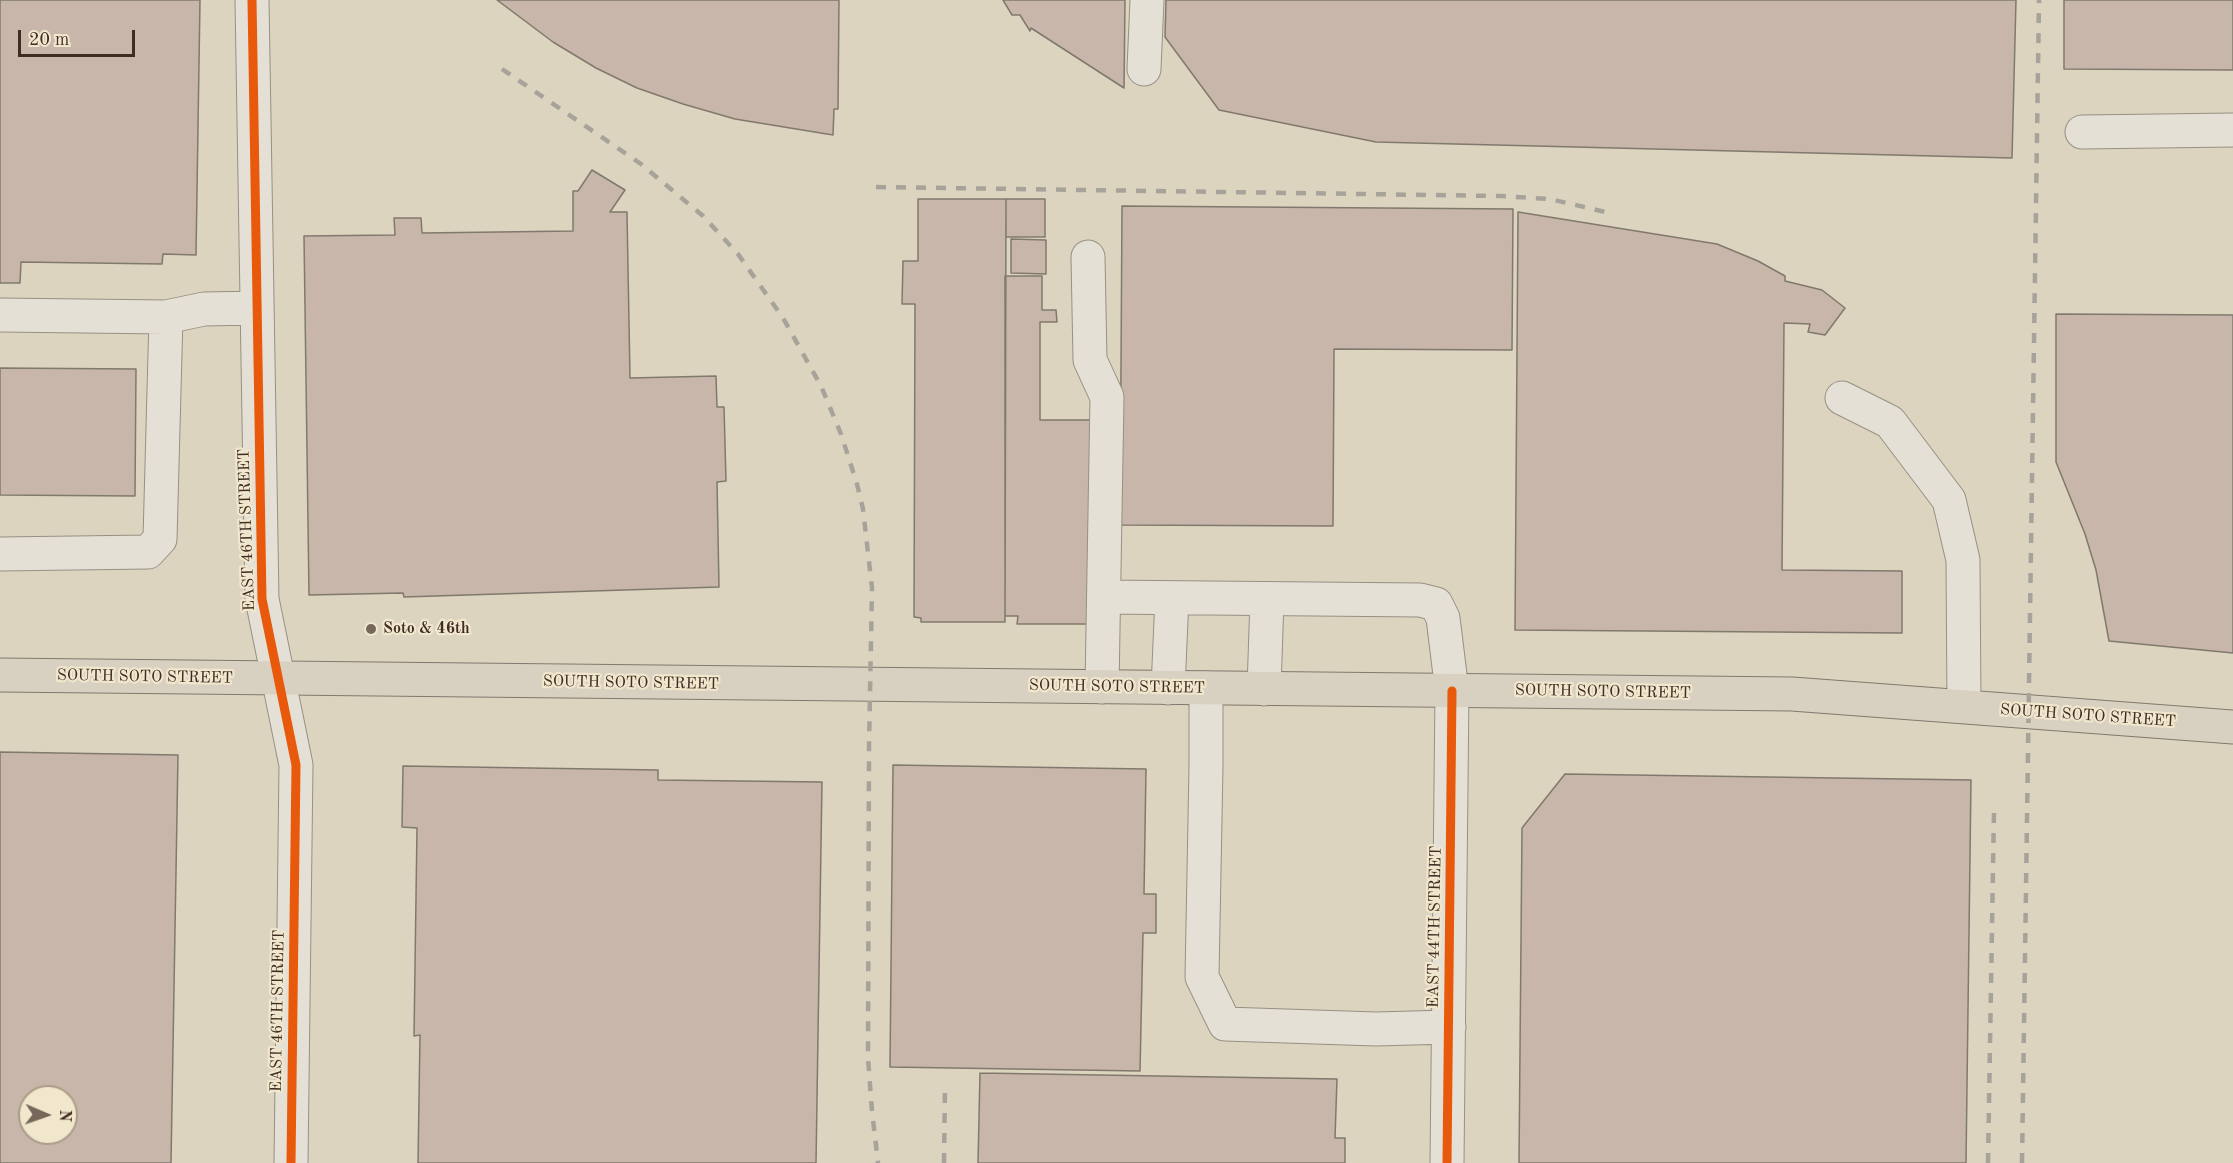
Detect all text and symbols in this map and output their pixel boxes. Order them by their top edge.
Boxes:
scale bar [21,18,138,56]
text: 20 m [29,31,69,49]
street label: EAST 46TH STREET [235,448,259,612]
place label: Soto & 46th [383,619,470,639]
marker: Soto & 46th [364,622,378,636]
street label: SOUTH SOTO STREET [57,666,233,688]
street label: SOUTH SOTO STREET [543,672,719,694]
street label: SOUTH SOTO STREET [1029,676,1205,698]
street label: SOUTH SOTO STREET [1515,681,1691,703]
street label: SOUTH SOTO STREET [1999,700,2177,732]
street label: EAST 44TH STREET [1424,846,1446,1008]
street label: EAST 46TH STREET [267,930,289,1092]
north arrow [18,1085,78,1145]
text: N [56,1109,72,1122]

